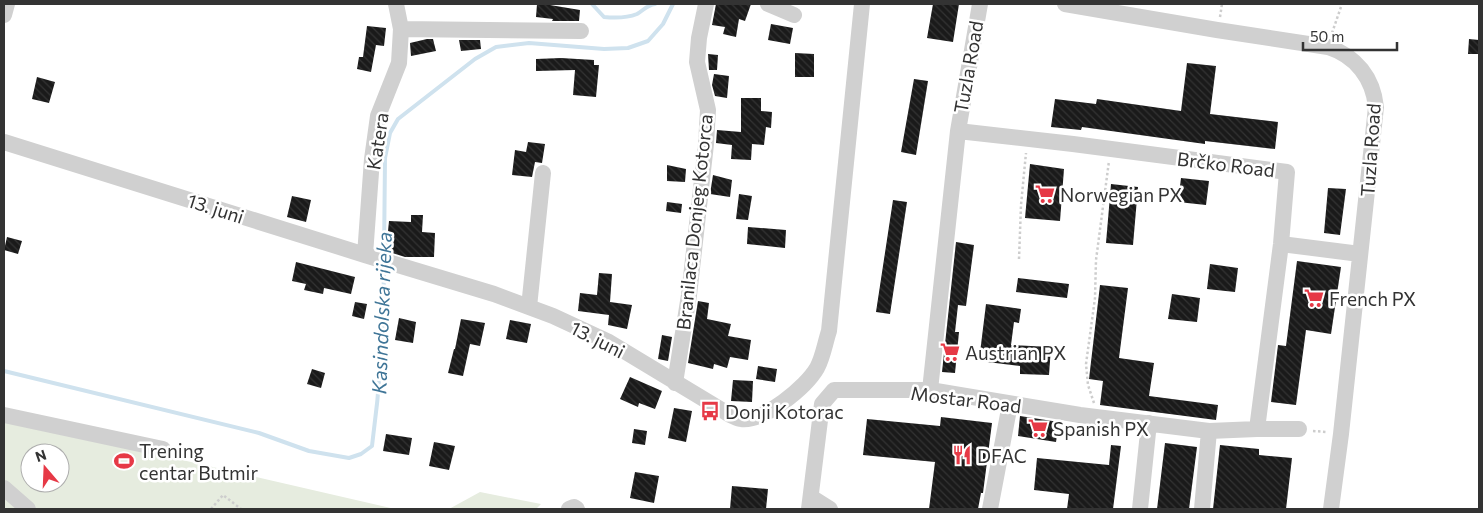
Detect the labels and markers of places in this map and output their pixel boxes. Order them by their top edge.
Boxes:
supermarket icon: Norwegian PX [1034,183,1056,205]
place label: Norwegian PX [1060,183,1182,206]
supermarket icon: French PX [1303,287,1325,309]
place label: French PX [1329,287,1416,310]
supermarket icon: Austrian PX [939,341,961,363]
place label: Austrian PX [965,341,1066,364]
bus stop icon: Donji Kotorac [699,400,721,422]
place label: Donji Kotorac [725,400,844,423]
supermarket icon: Spanish PX [1027,417,1049,439]
place label: Spanish PX [1053,417,1149,440]
place label: Trening centar Butmir [139,439,258,484]
restaurant icon: DFAC [951,444,973,466]
place label: DFAC [977,444,1027,467]
sports icon: Trening centar Butmir [113,450,135,472]

